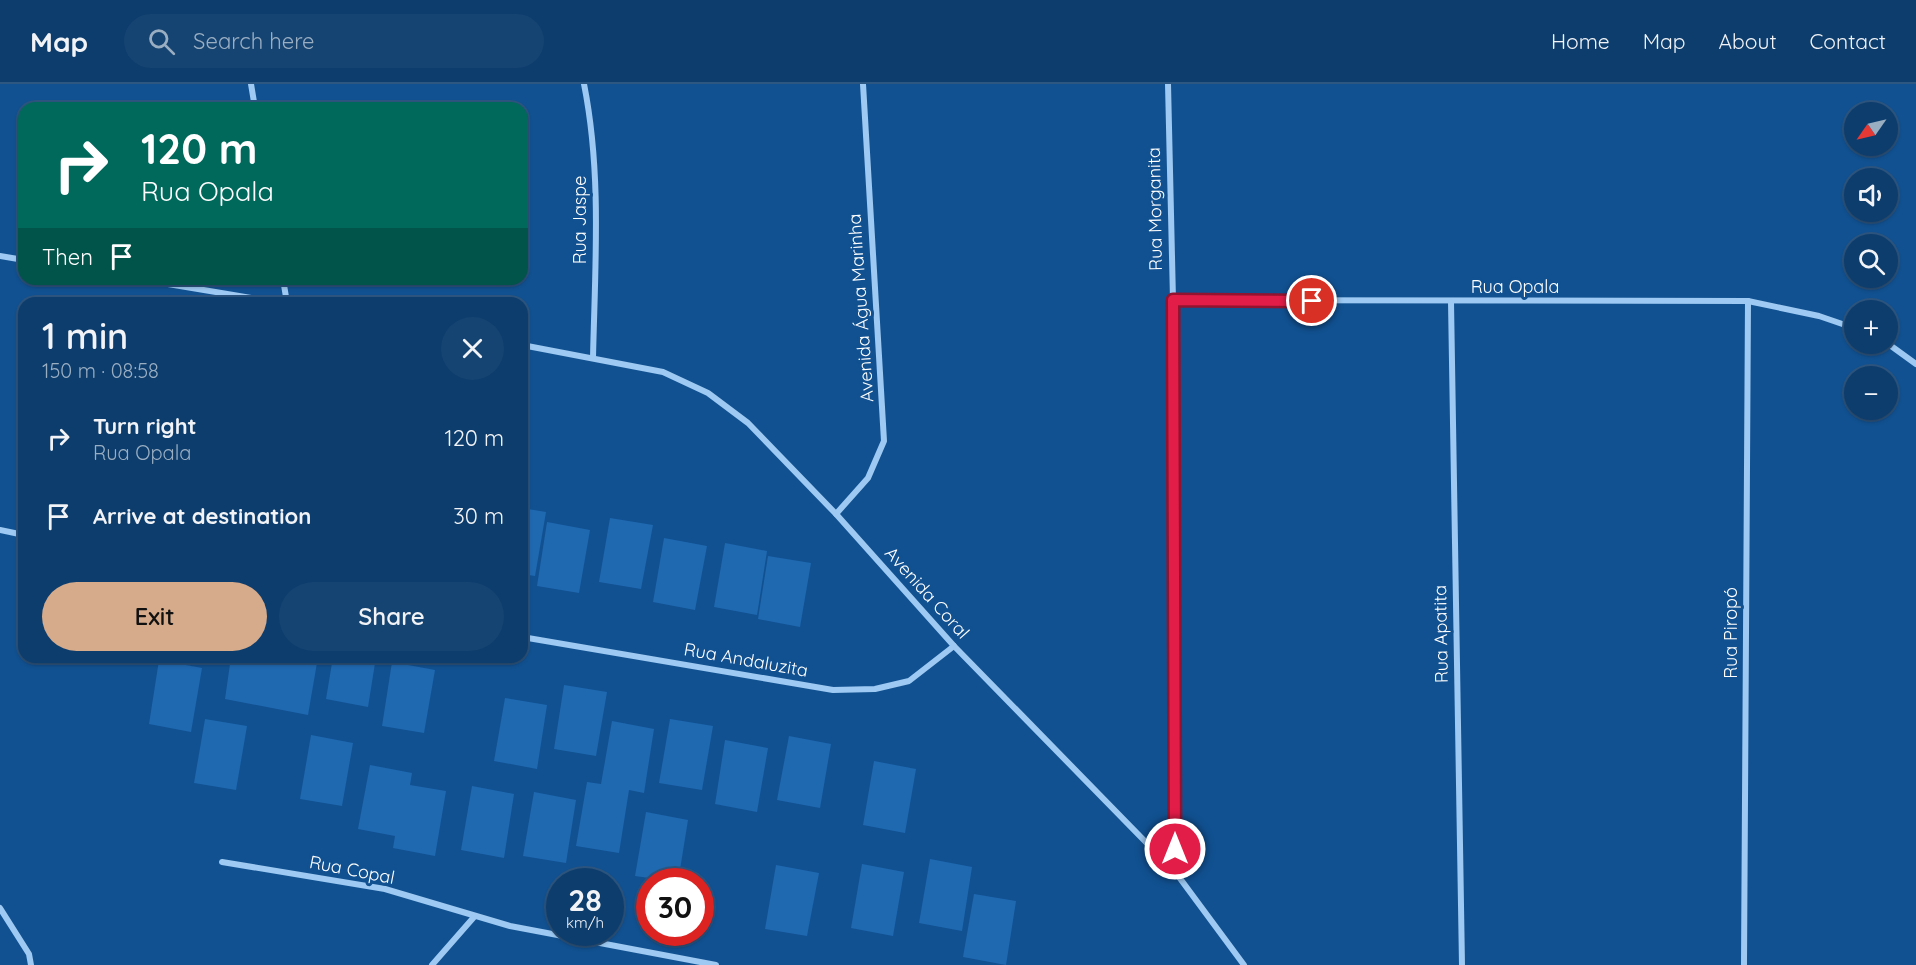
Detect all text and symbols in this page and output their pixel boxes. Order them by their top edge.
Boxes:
search box [124,14,544,68]
text: Map [30,24,88,59]
icon: search [145,25,178,58]
text: Search here [193,27,315,55]
text: Home [1551,28,1610,54]
text: Map [1643,28,1686,54]
text: About [1719,28,1777,54]
text: Contact [1810,28,1886,54]
north arrow [1844,102,1898,156]
map controls [1844,102,1898,420]
text: 120 m [141,122,258,175]
icon: right [42,126,120,204]
street label: Rua Morganita [1142,147,1167,271]
button: sound [1844,168,1898,222]
text: Rua Opala [141,174,274,208]
street label: Rua Jaspe [568,176,591,264]
street label: Avenida Água Marinha [842,213,879,403]
button: search [1844,234,1898,288]
icon: arrive [105,240,138,273]
text: Then [42,243,93,271]
pin [1286,275,1337,326]
street label: Rua Opala [1471,275,1559,298]
icon: arrive [1295,284,1328,317]
button: + [1844,300,1898,354]
text: 1 min [42,313,128,358]
button: close [441,317,504,380]
text: 150 m · 08:58 [42,358,159,383]
button: − [1844,366,1898,420]
text: Turn right [93,412,197,440]
icon: right [42,422,75,455]
text: 120 m [445,424,504,452]
text: Rua Opala [93,440,191,465]
icon: arrive [42,500,75,533]
text: Arrive at destination [93,502,311,530]
text: 30 m [453,502,504,530]
street label: Avenida Coral [880,542,975,644]
button: Exit [42,582,267,651]
button: Share [279,582,504,651]
street label: Rua Apatita [1428,585,1453,683]
street label: Rua Piropó [1719,587,1742,679]
street label: Rua Andaluzita [682,637,810,682]
position arrow [1143,817,1207,881]
street label: Rua Copal [307,850,397,889]
speed limit sign: 30 [636,868,714,946]
text: 28 [568,881,602,919]
text: km/h [566,913,604,932]

